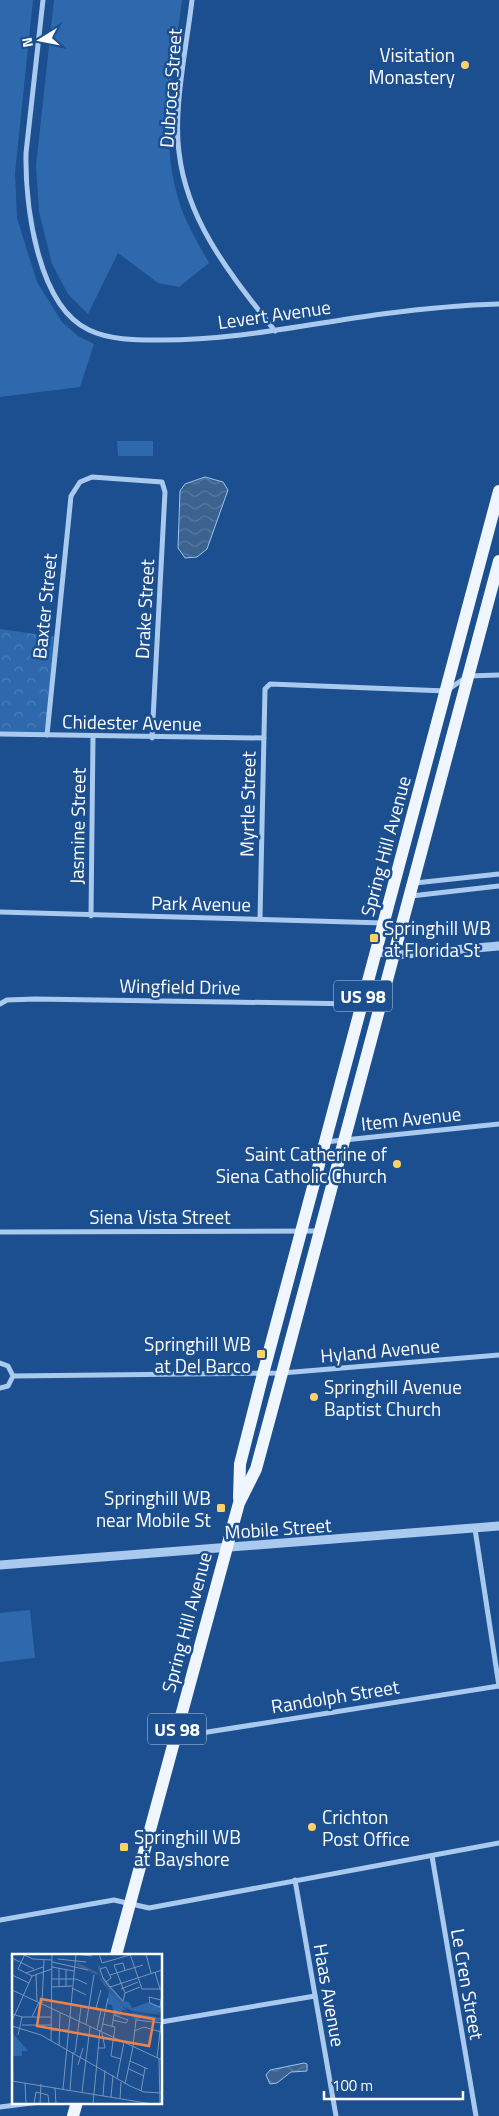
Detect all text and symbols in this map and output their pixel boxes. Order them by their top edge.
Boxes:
north arrow [15,15,65,65]
street label: Dubroca Street [151,27,189,149]
text: N [16,36,38,49]
place label: Visitation Monastery [369,40,455,91]
marker: Visitation Monastery [459,59,471,71]
street label: Levert Avenue [216,292,332,336]
street label: Baxter Street [24,552,64,660]
street label: Drake Street [127,558,161,660]
street label: Chidester Avenue [62,706,202,738]
street label: Myrtle Street [232,751,262,857]
street label: Jasmine Street [61,767,93,885]
street label: Spring Hill Avenue [352,772,418,920]
street label: Park Avenue [151,888,251,918]
place label: Springhill WB at Florida St [384,913,491,964]
marker: Springhill WB at Florida St [368,932,380,944]
street label: Wingfield Drive [119,970,241,1002]
road number: US 98 [334,980,392,1011]
street label: Item Avenue [360,1098,462,1138]
place label: Saint Catherine of Siena Catholic Church [216,1139,388,1190]
marker: Saint Catherine of Siena Catholic Church [391,1158,403,1170]
street label: Siena Vista Street [89,1202,231,1231]
place label: Springhill WB at Del Barco [144,1329,251,1380]
street label: Hyland Avenue [319,1330,441,1370]
marker: Springhill WB at Del Barco [255,1348,267,1360]
place label: Springhill Avenue Baptist Church [324,1372,462,1423]
marker: Springhill Avenue Baptist Church [308,1391,320,1403]
place label: Springhill WB near Mobile St [96,1483,211,1534]
marker: Springhill WB near Mobile St [215,1502,227,1514]
street label: Mobile Street [224,1510,333,1546]
street label: Spring Hill Avenue [153,1548,219,1696]
street label: Randolph Street [269,1672,401,1720]
road number: US 98 [148,1714,206,1745]
place label: Crichton Post Office [322,1802,410,1853]
marker: Crichton Post Office [306,1821,318,1833]
place label: Springhill WB at Bayshore [134,1822,241,1873]
marker: Springhill WB at Bayshore [118,1841,130,1853]
street label: Le Cren Street [444,1926,492,2042]
street label: Haas Avenue [307,1941,353,2049]
inset map [12,1954,162,2104]
scale bar [324,2068,463,2100]
text: 100 m [332,2074,373,2097]

